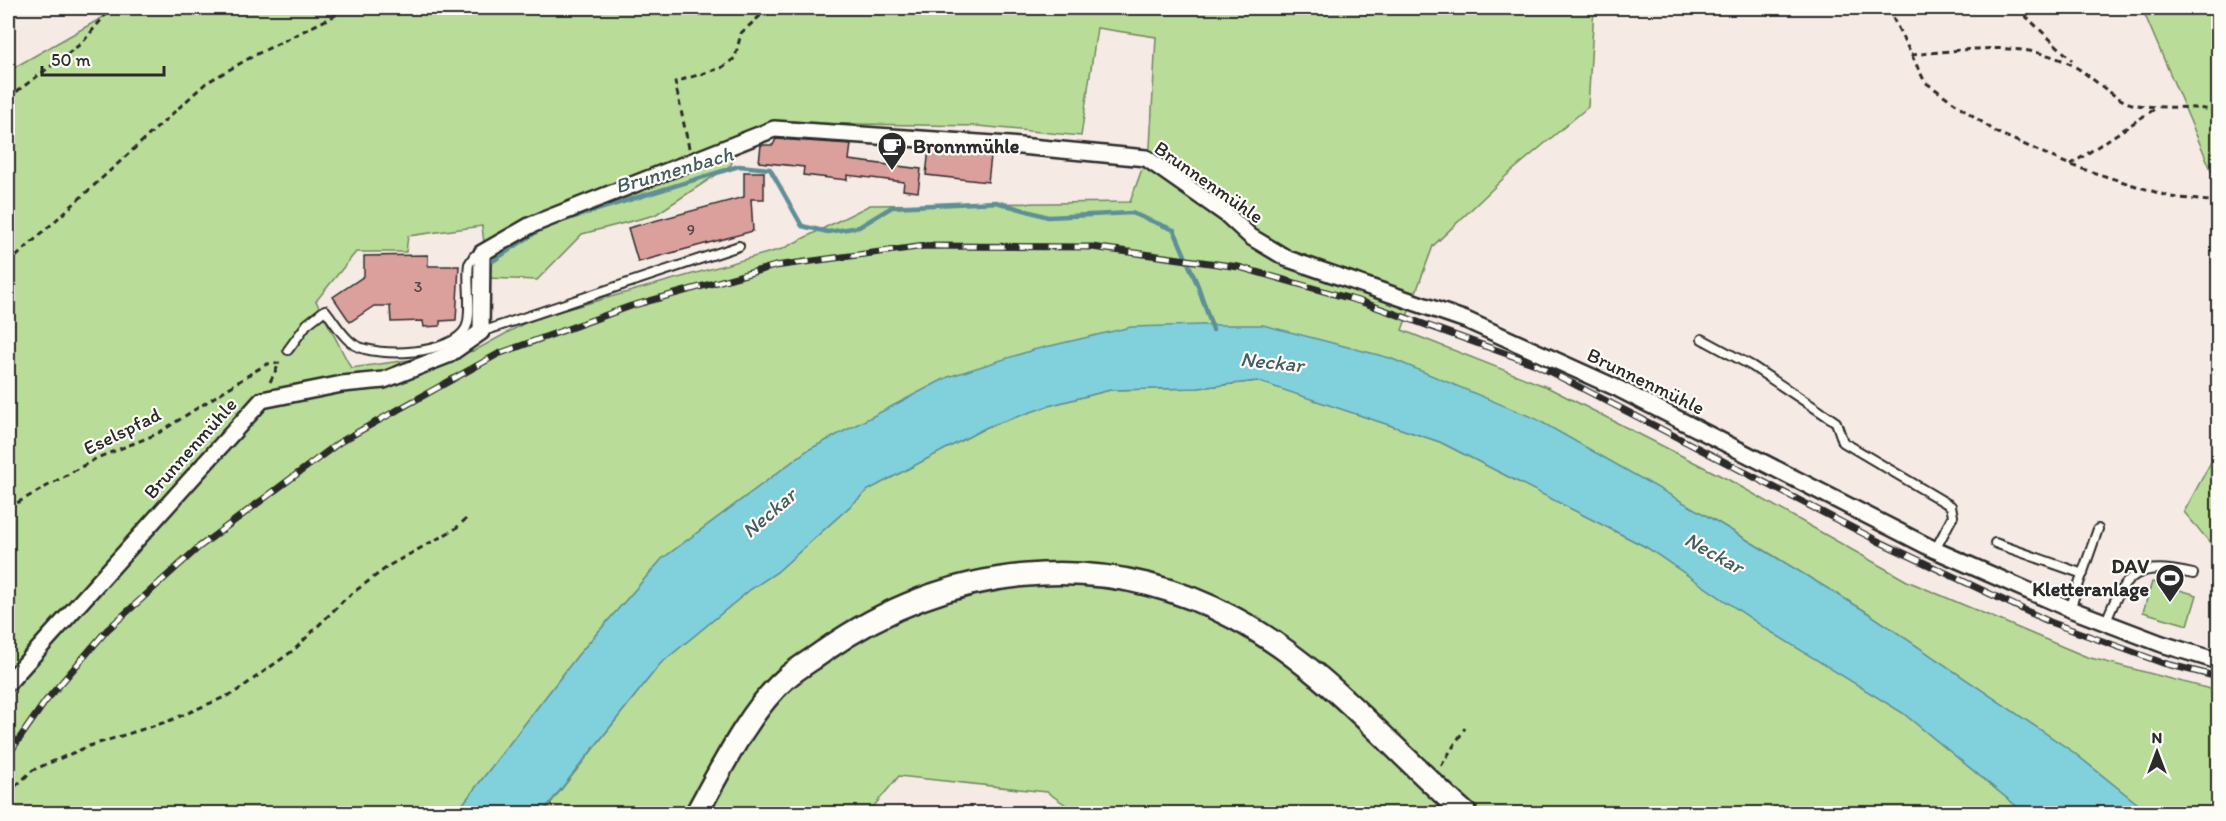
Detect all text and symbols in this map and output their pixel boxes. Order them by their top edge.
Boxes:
scale bar [42,39,164,77]
text: 50 m [51,49,91,71]
cafe icon: Bronnmühle [876,130,908,172]
place label: Bronnmühle [913,134,1020,158]
street label: Brunnenmühle [1150,136,1268,228]
water label: Brunnenbach [612,141,736,198]
house number: 9 [687,220,695,239]
house number: 3 [414,277,423,296]
street label: Brunnenmühle [1583,342,1709,420]
water label: Neckar [1239,346,1308,378]
street label: Brunnenmühle [138,392,242,504]
street label: Eselspfad [79,402,165,460]
water label: Neckar [737,481,803,543]
water label: Neckar [1680,526,1750,580]
place label: DAV Kletteranlage [2032,554,2149,602]
sports icon: DAV Kletteranlage [2154,562,2186,604]
north arrow [2127,722,2187,782]
text: N [2152,728,2162,747]

